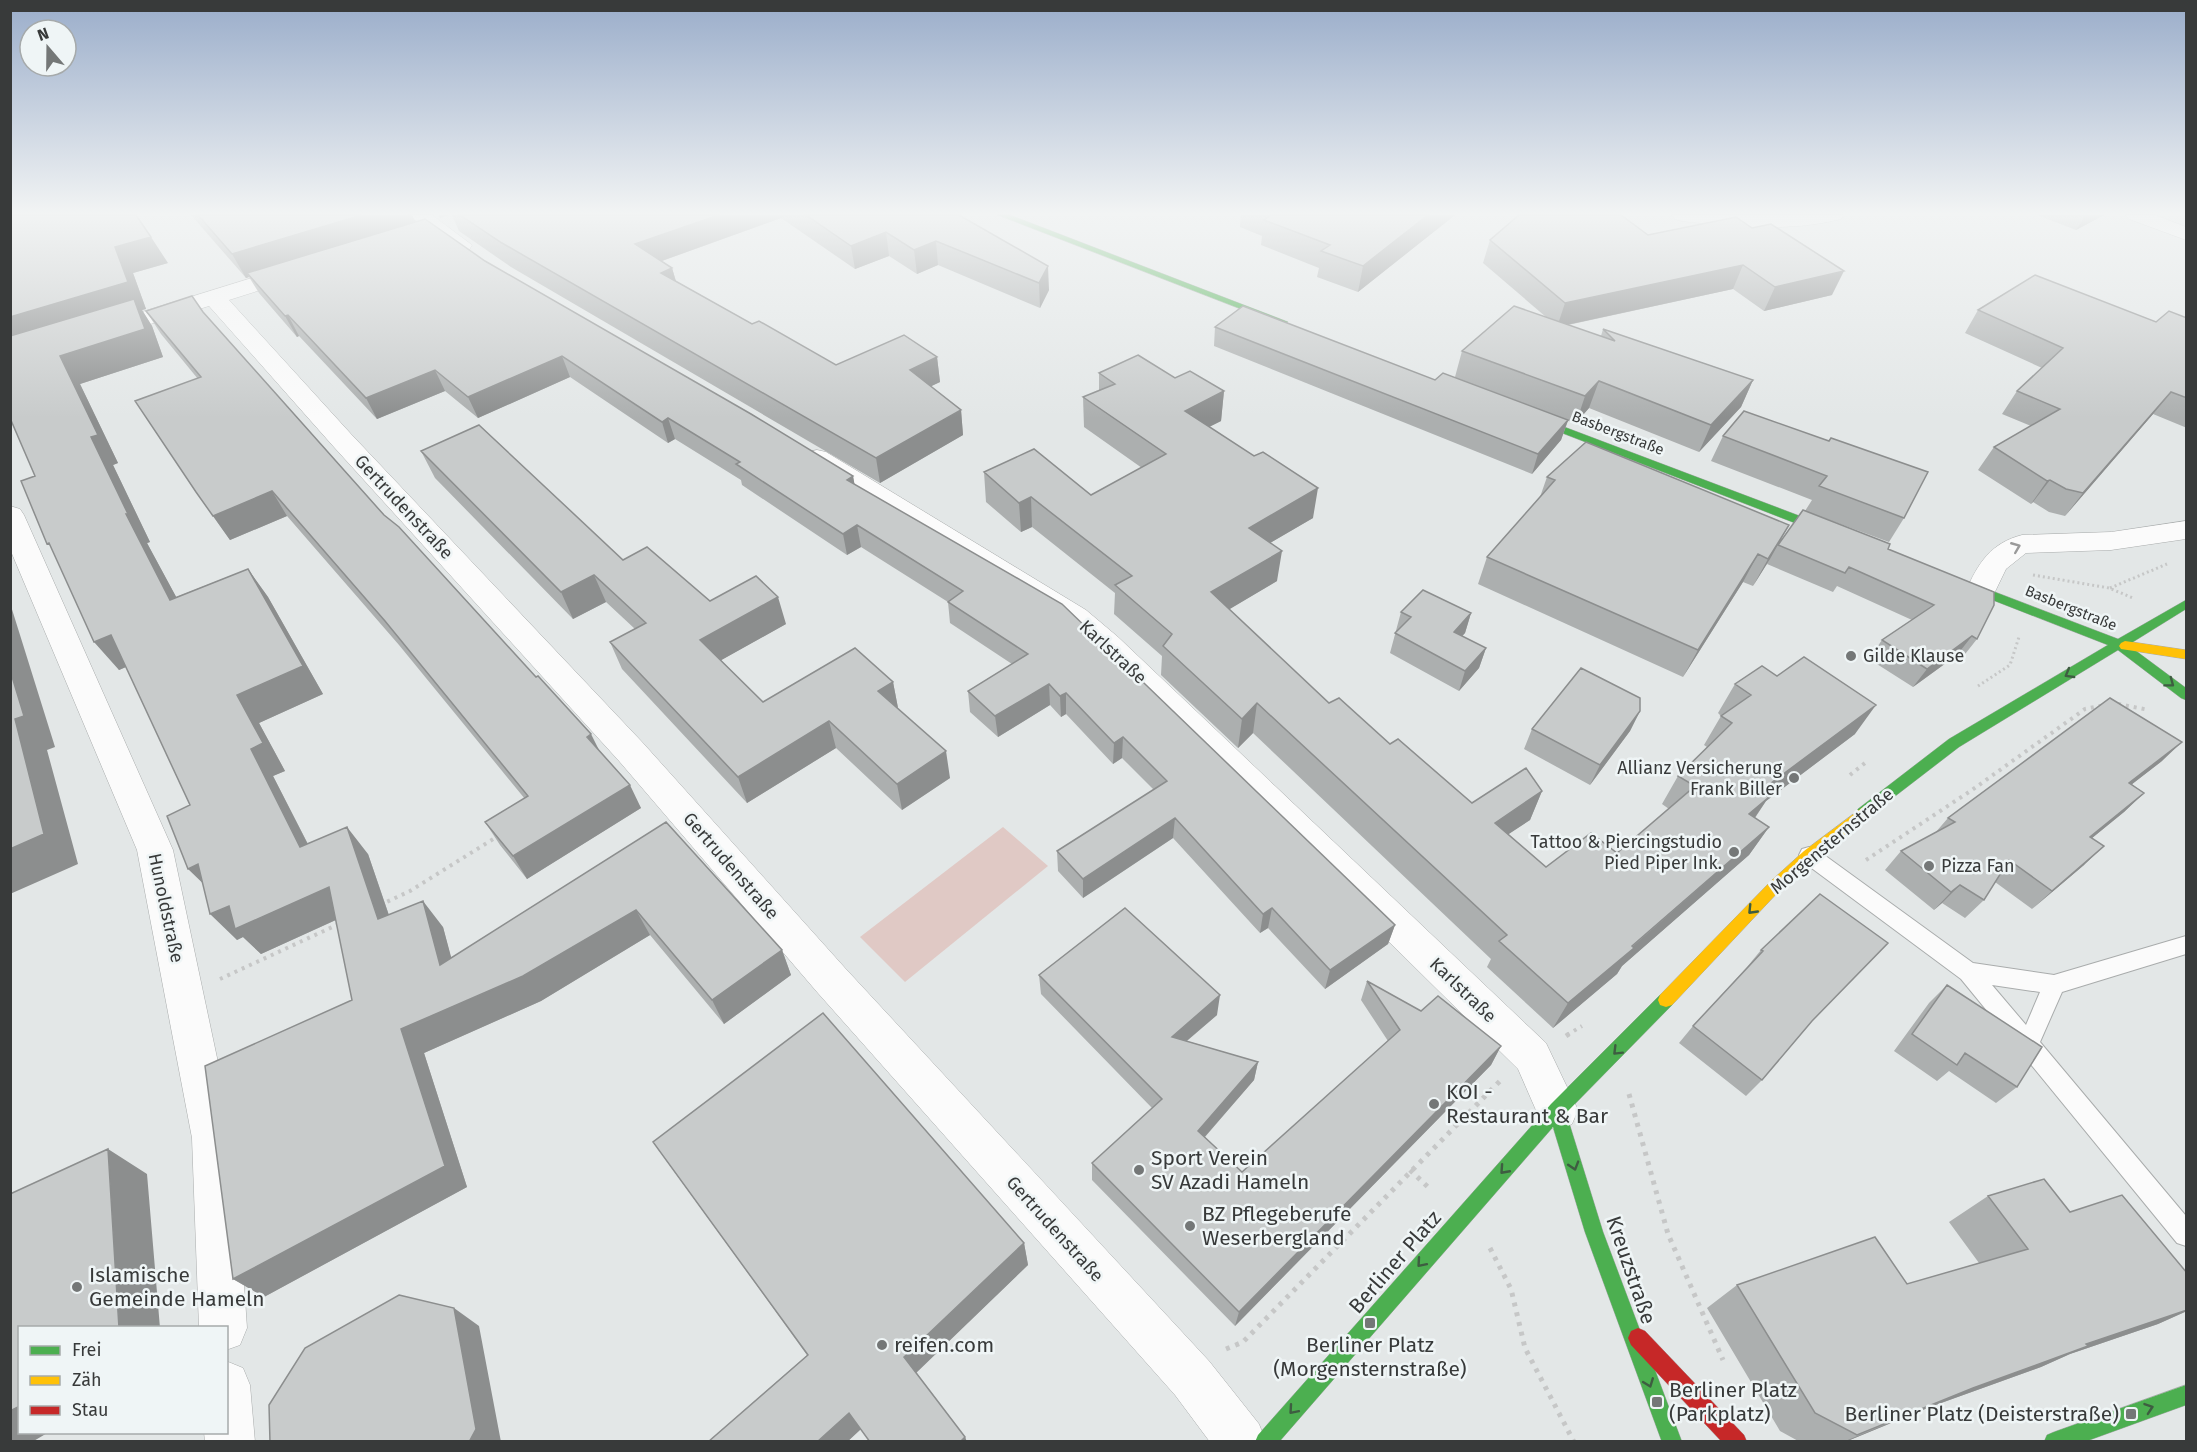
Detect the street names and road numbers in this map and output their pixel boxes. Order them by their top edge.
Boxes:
street label: Basbergstraße [1569,407,1667,459]
street label: Gertrudenstraße [350,450,458,564]
street label: Basbergstraße [2022,581,2120,635]
street label: Karlstraße [1075,615,1151,689]
street label: Morgensternstraße [1766,783,1898,899]
street label: Gertrudenstraße [679,808,783,924]
street label: Hunoldstraße [144,851,188,965]
street label: Karlstraße [1425,953,1501,1027]
street label: Gertrudenstraße [1002,1172,1108,1286]
street label: Berliner Platz [1343,1205,1447,1319]
street label: Kreuzstraße [1600,1213,1662,1327]

